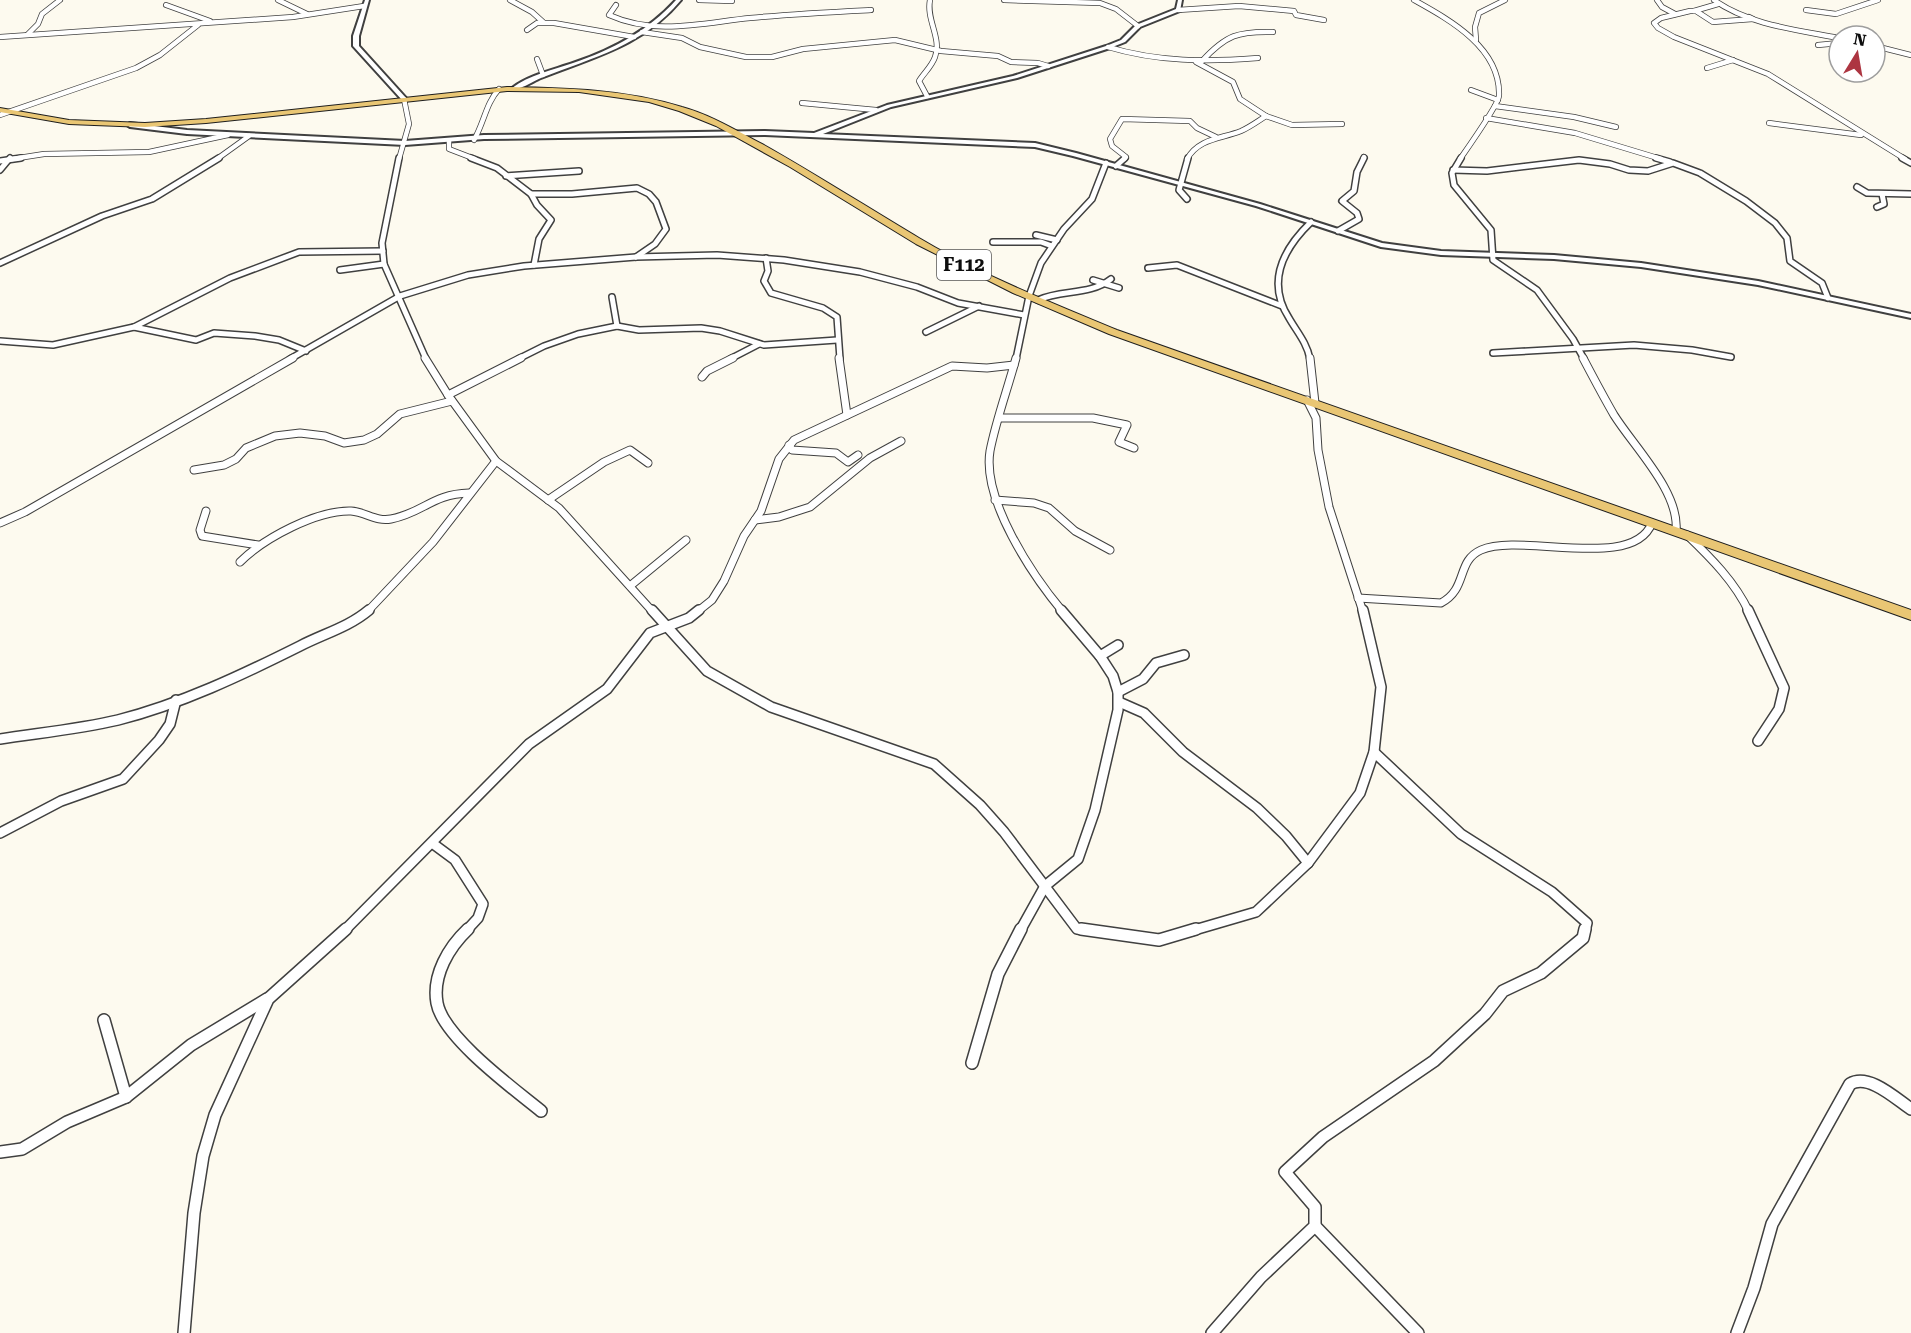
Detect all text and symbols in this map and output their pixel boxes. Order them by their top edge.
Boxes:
north arrow [1827,24,1887,84]
text: N [1852,29,1868,50]
road number: F112 [937,250,991,280]

